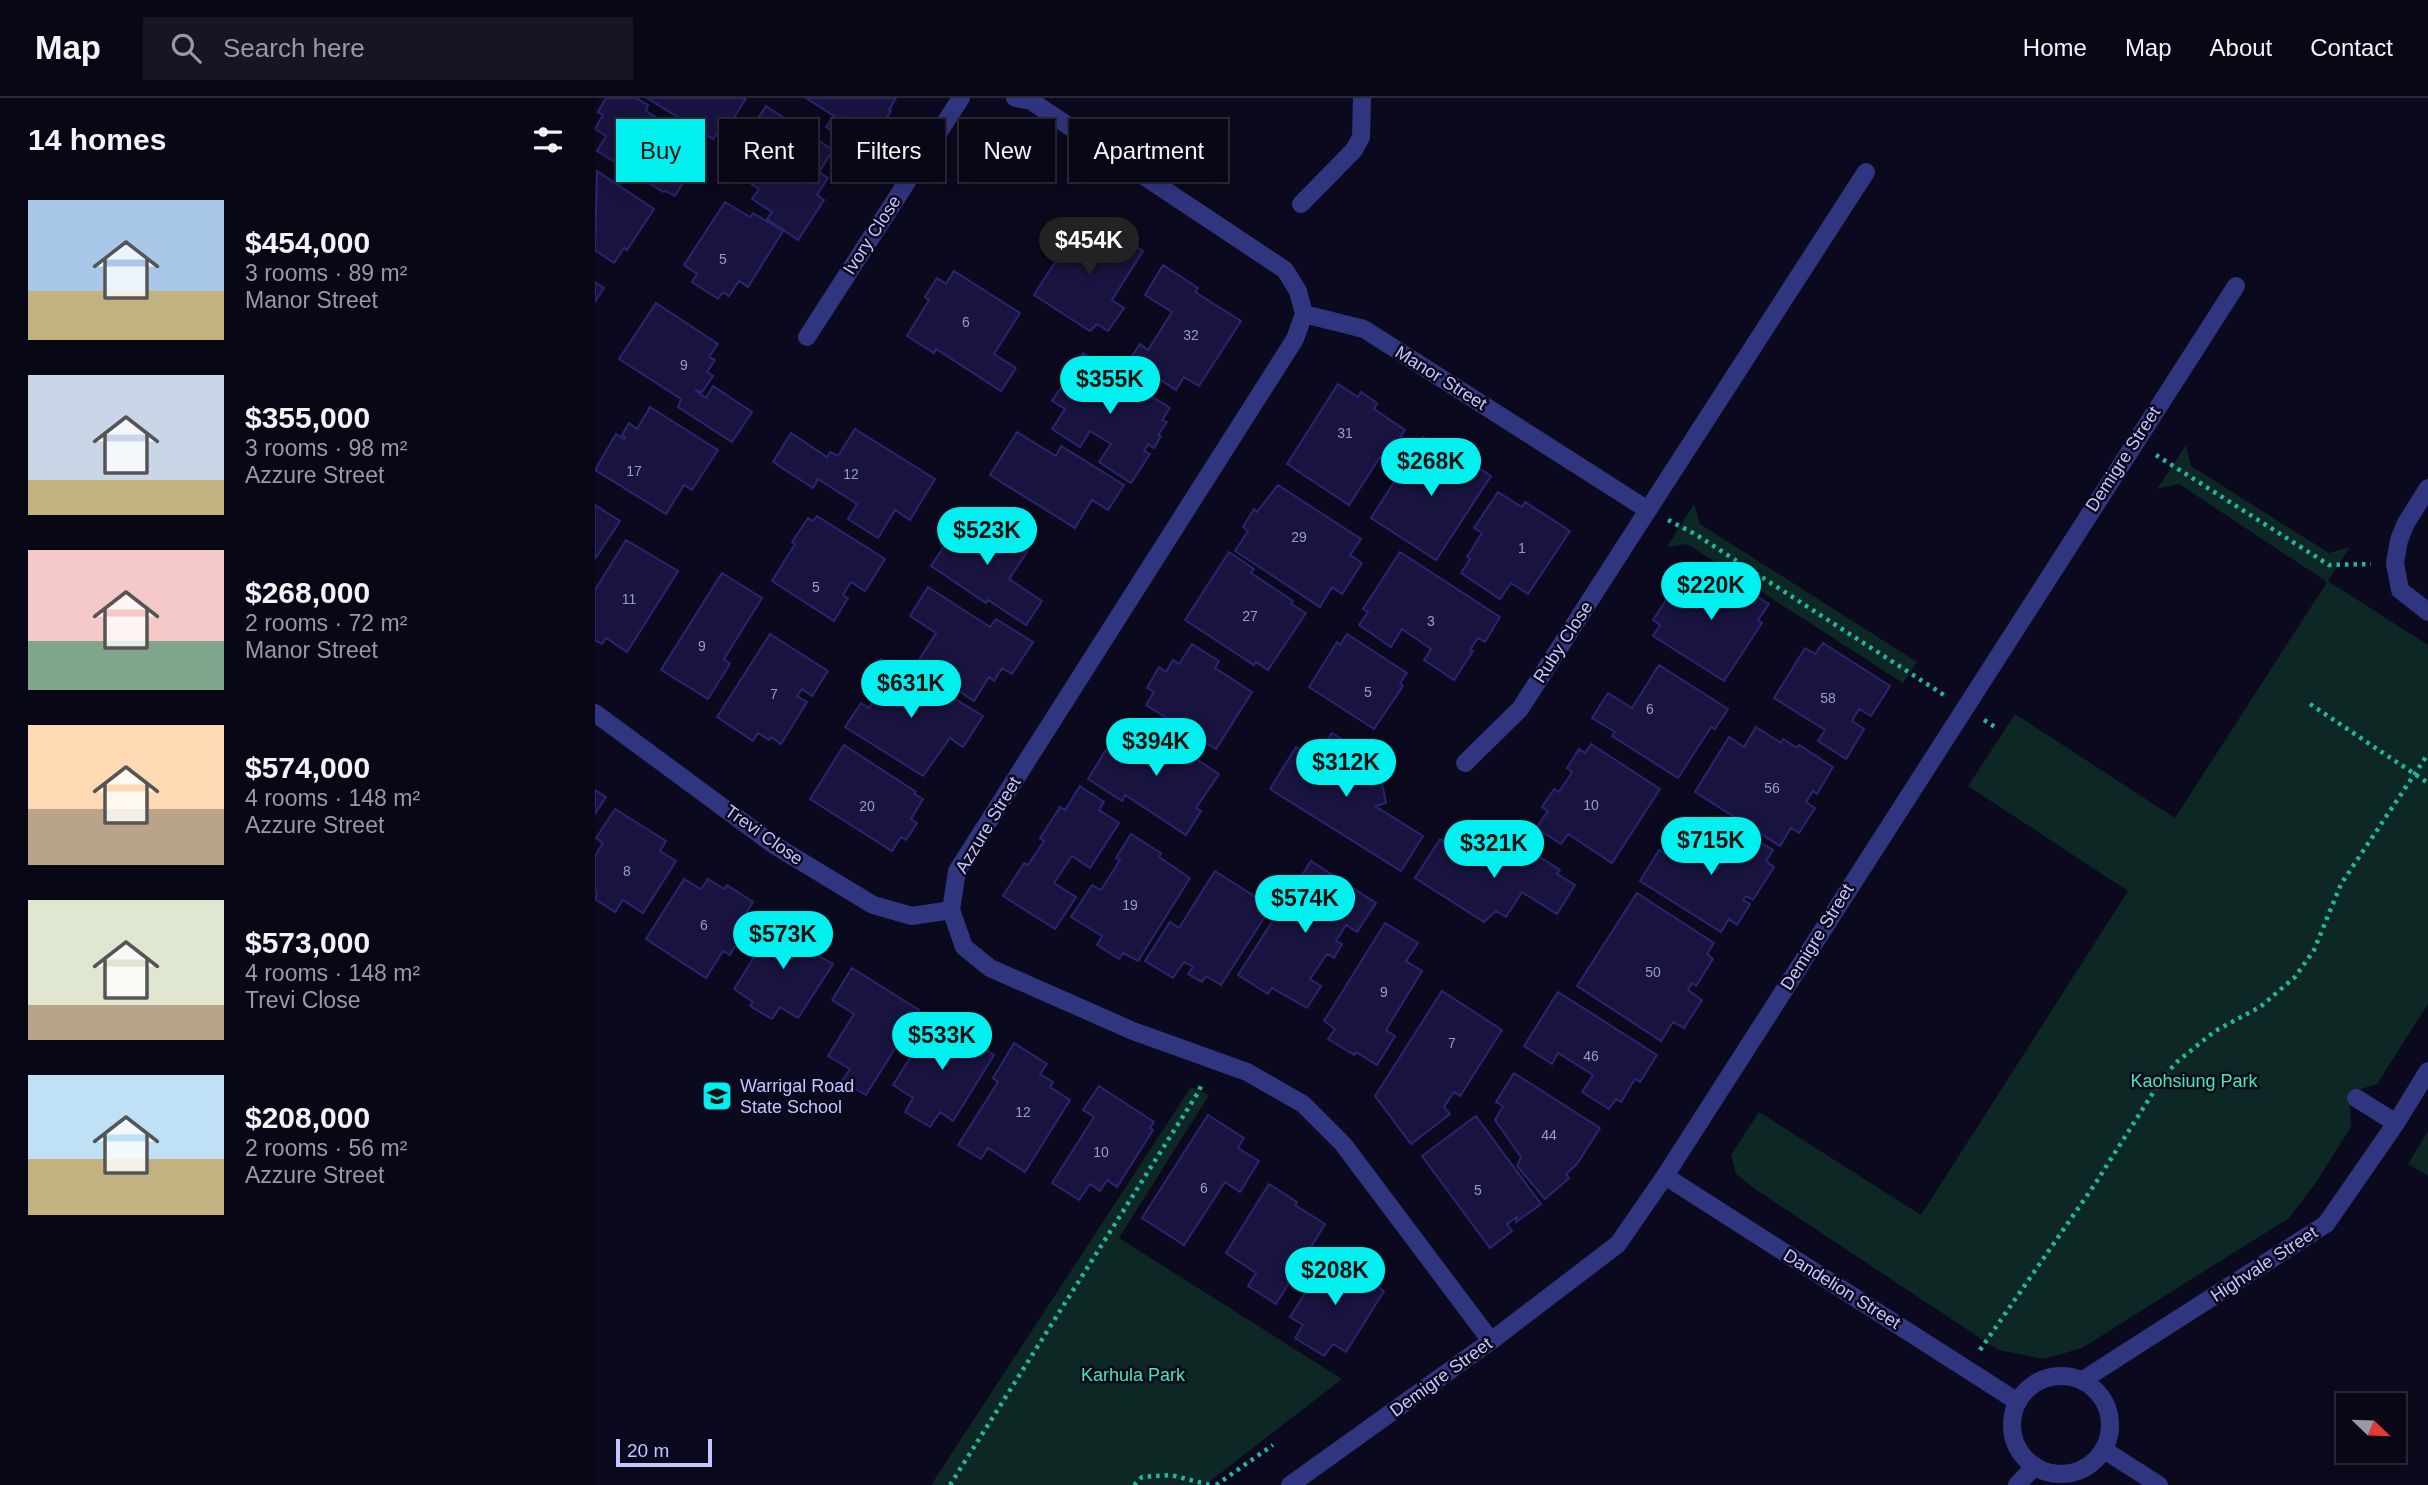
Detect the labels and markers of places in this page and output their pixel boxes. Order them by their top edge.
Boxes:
pin: $454K [1040,218,1138,277]
pin: $355K [1061,356,1159,416]
pin: $268K [1382,438,1480,498]
pin: $523K [938,508,1036,567]
pin: $220K [1662,562,1760,622]
pin: $631K [862,660,960,720]
pin: $394K [1107,718,1205,778]
pin: $312K [1297,740,1395,799]
pin: $715K [1662,818,1760,877]
pin: $321K [1445,820,1543,880]
pin: $574K [1256,876,1354,935]
pin: $573K [734,912,832,971]
pin: $533K [893,1012,991,1072]
place label: Warrigal Road State School [740,1076,854,1117]
school or university icon: Warrigal Road State School [700,1079,734,1113]
pin: $208K [1286,1248,1384,1307]

